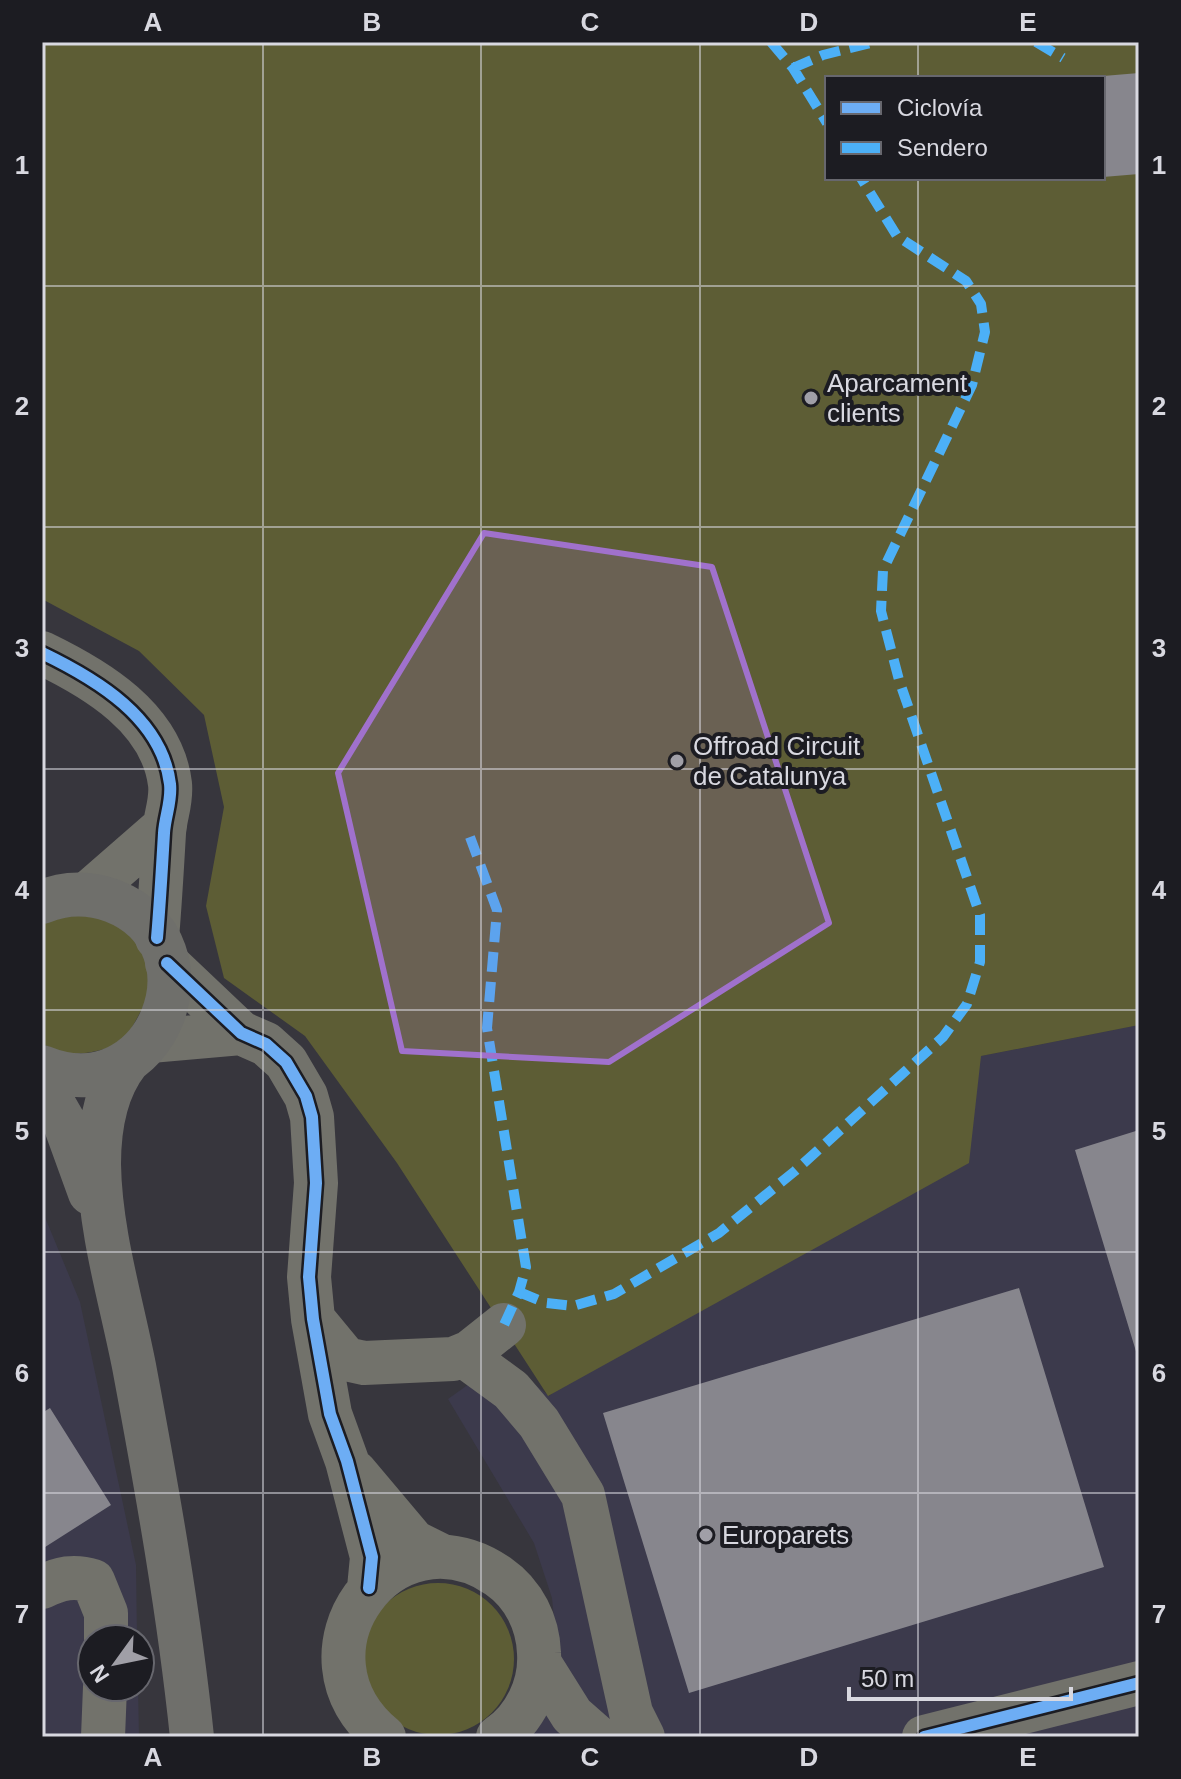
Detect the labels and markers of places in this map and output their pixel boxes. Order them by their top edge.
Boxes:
place label: Aparcament clients [827,368,968,428]
marker: Aparcament clients [802,389,820,407]
place label: Offroad Circuit de Catalunya [693,731,861,791]
marker: Offroad Circuit de Catalunya [668,752,686,770]
place label: Europarets [722,1520,849,1550]
marker: Europarets [697,1526,715,1544]

